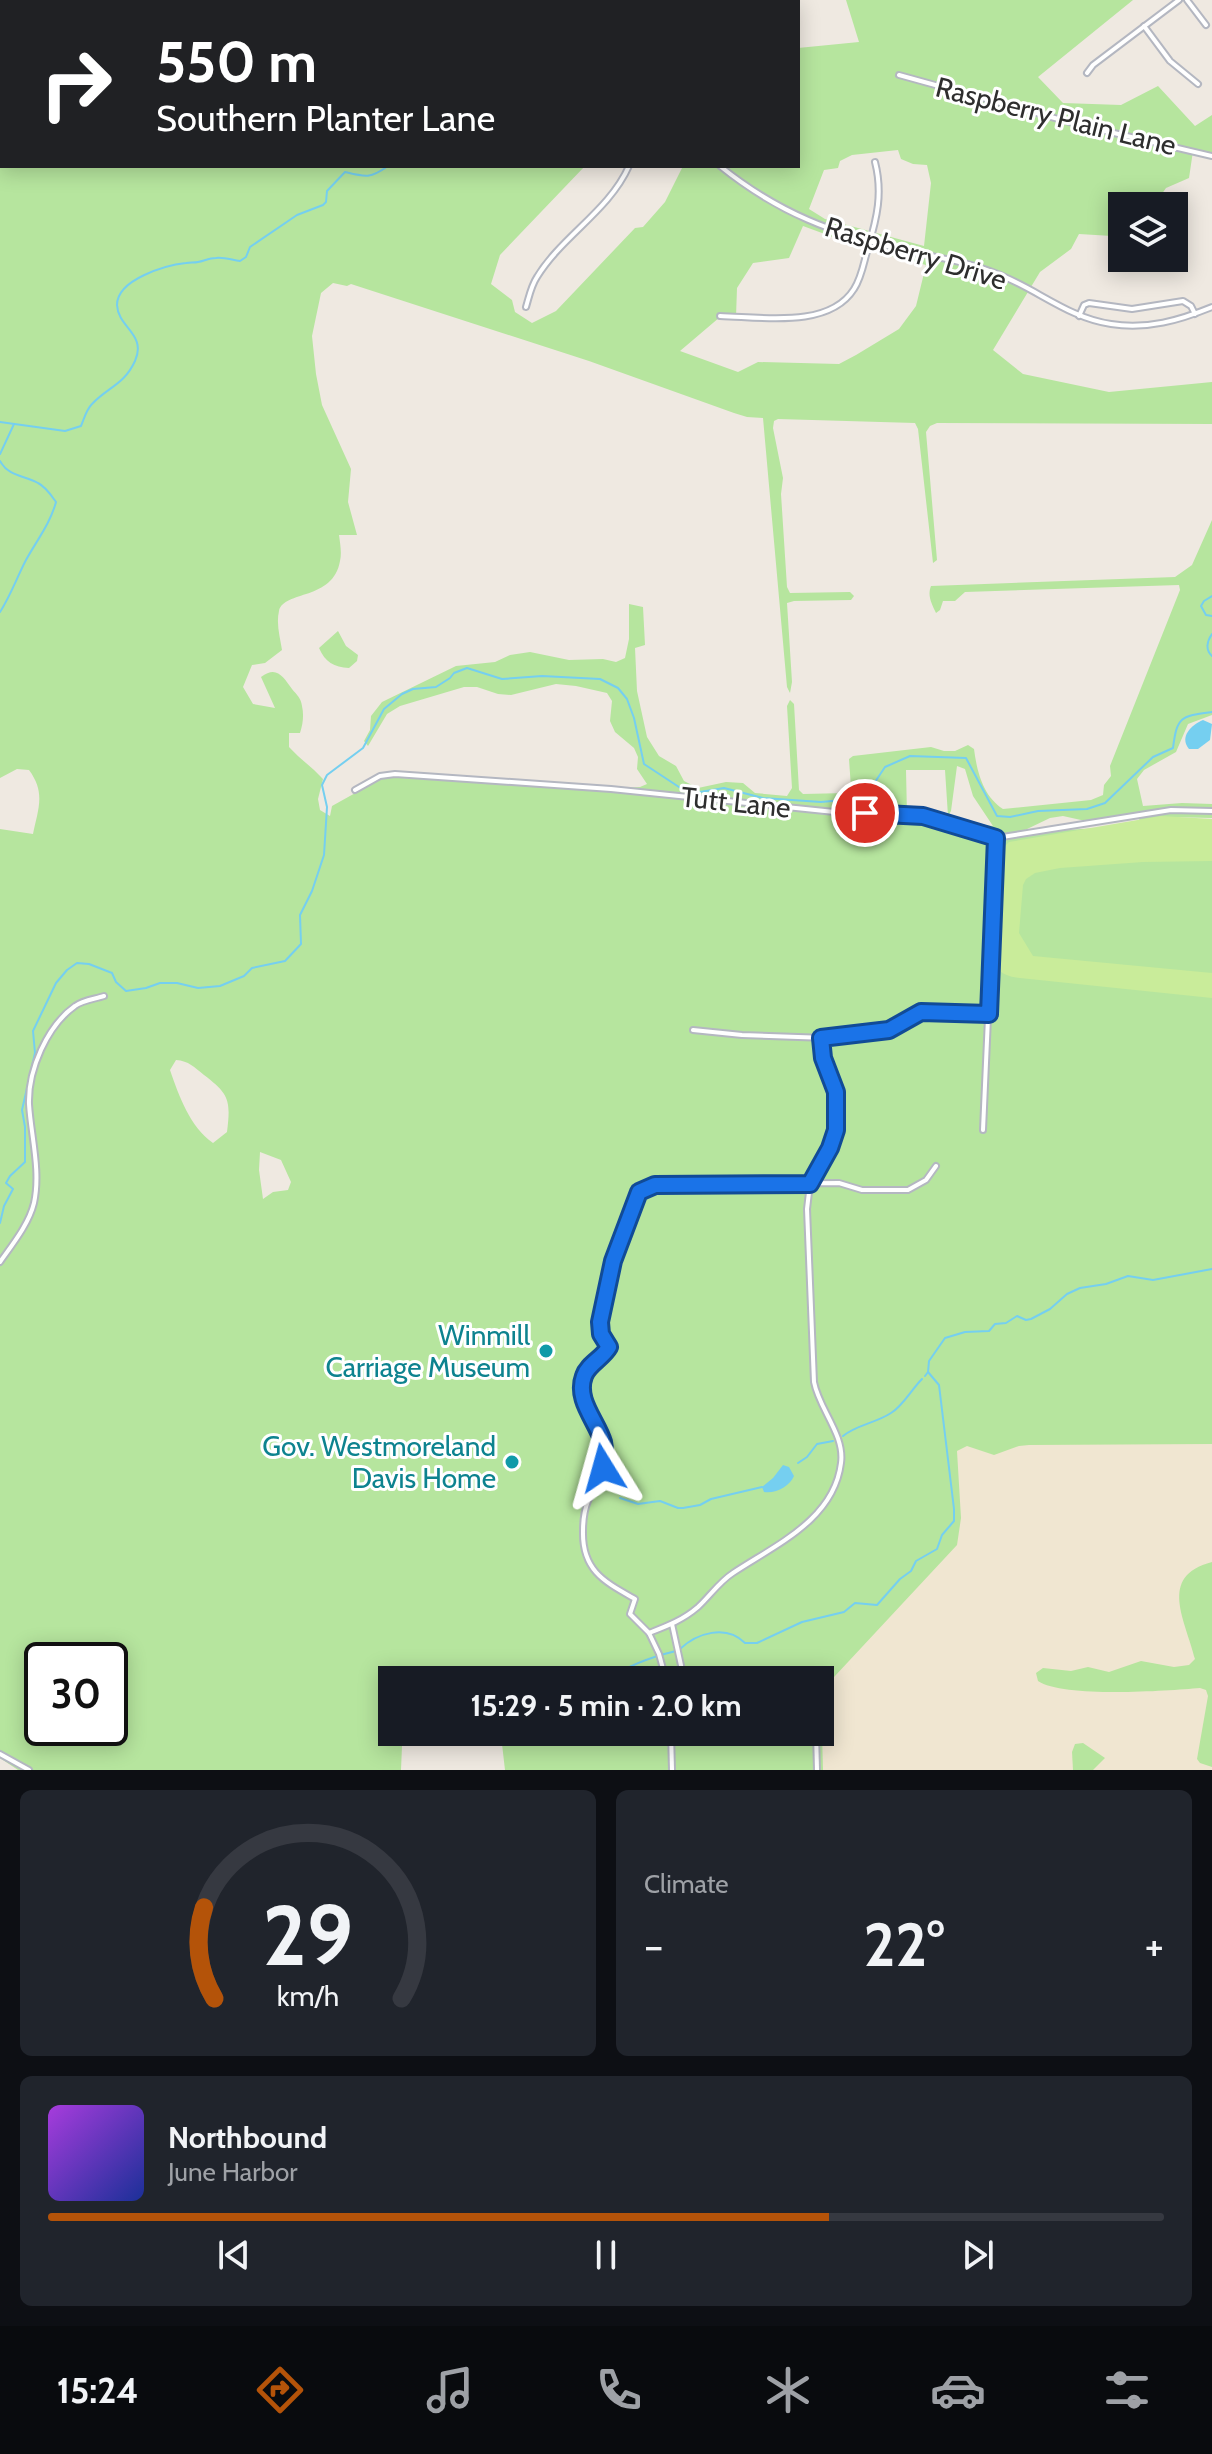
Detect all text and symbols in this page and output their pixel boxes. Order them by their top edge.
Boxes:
text: 550 m [156,28,317,96]
icon: right [24,32,128,136]
street label: Raspberry Plain Lane [932,70,1180,162]
text: Southern Planter Lane [156,96,495,140]
map controls [1108,192,1188,272]
button: layers [1108,192,1188,272]
street label: Raspberry Drive [821,209,1011,297]
street label: Tutt Lane [680,779,792,825]
pin [831,779,899,847]
icon: arrive [843,791,887,835]
place label: Winmill Carriage Museum [325,1318,530,1384]
marker: Winmill Carriage Museum [537,1342,555,1360]
position arrow [561,1426,645,1510]
place label: Gov. Westmoreland Davis Home [262,1429,496,1495]
marker: Gov. Westmoreland Davis Home [503,1453,521,1471]
speed limit sign: 30 [24,1642,128,1746]
text: 15:29 · 5 min · 2.0 km [471,1687,742,1724]
text: Climate [644,1868,729,1900]
text: 29 [263,1885,353,1986]
text: 22° [864,1908,944,1981]
text: − [644,1919,663,1972]
text: + [1145,1919,1164,1972]
text: km/h [277,1978,339,2013]
text: Northbound [168,2119,327,2156]
text: June Harbor [168,2156,297,2188]
icon: previous [212,2233,256,2277]
icon: pause [584,2233,628,2277]
icon: next [956,2233,1000,2277]
icon: directions [252,2362,308,2418]
icon: music [422,2362,478,2418]
icon: phone [591,2362,647,2418]
icon: climate [760,2362,816,2418]
icon: car [930,2362,986,2418]
icon: filters [1099,2362,1155,2418]
text: 15:24 [57,2368,139,2412]

